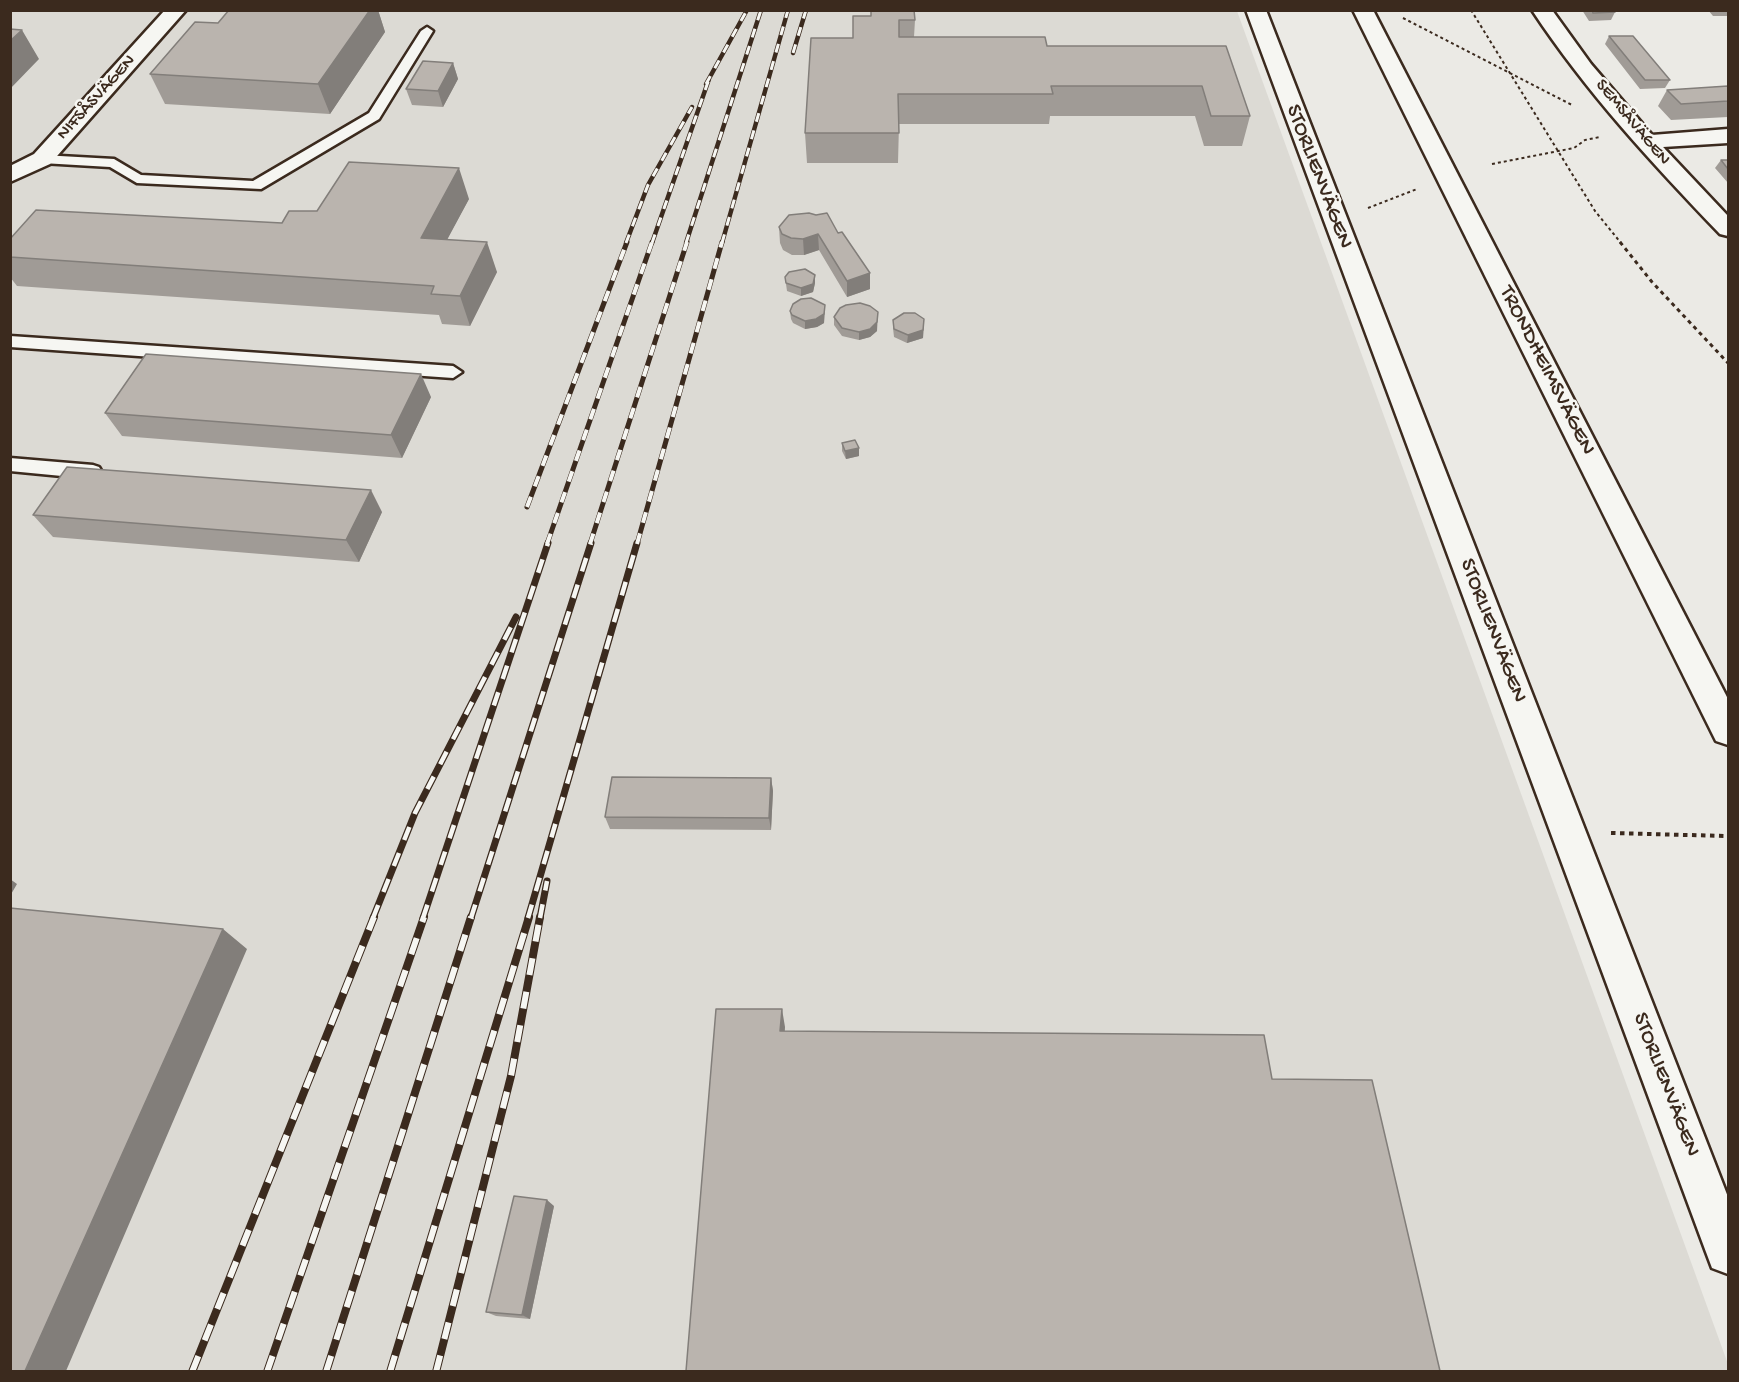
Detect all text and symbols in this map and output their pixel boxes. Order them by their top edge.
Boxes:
street label: NIFSÅSVÄGEN [53,51,141,145]
street label: SEMSÅVÄGEN [1590,75,1674,171]
street label: STORLIENVÄGEN [1278,101,1358,253]
street label: TRONDHEIMSVÄGEN [1492,282,1600,460]
street label: STORLIENVÄGEN [1452,555,1532,707]
street label: STORLIENVÄGEN [1625,1009,1705,1161]

